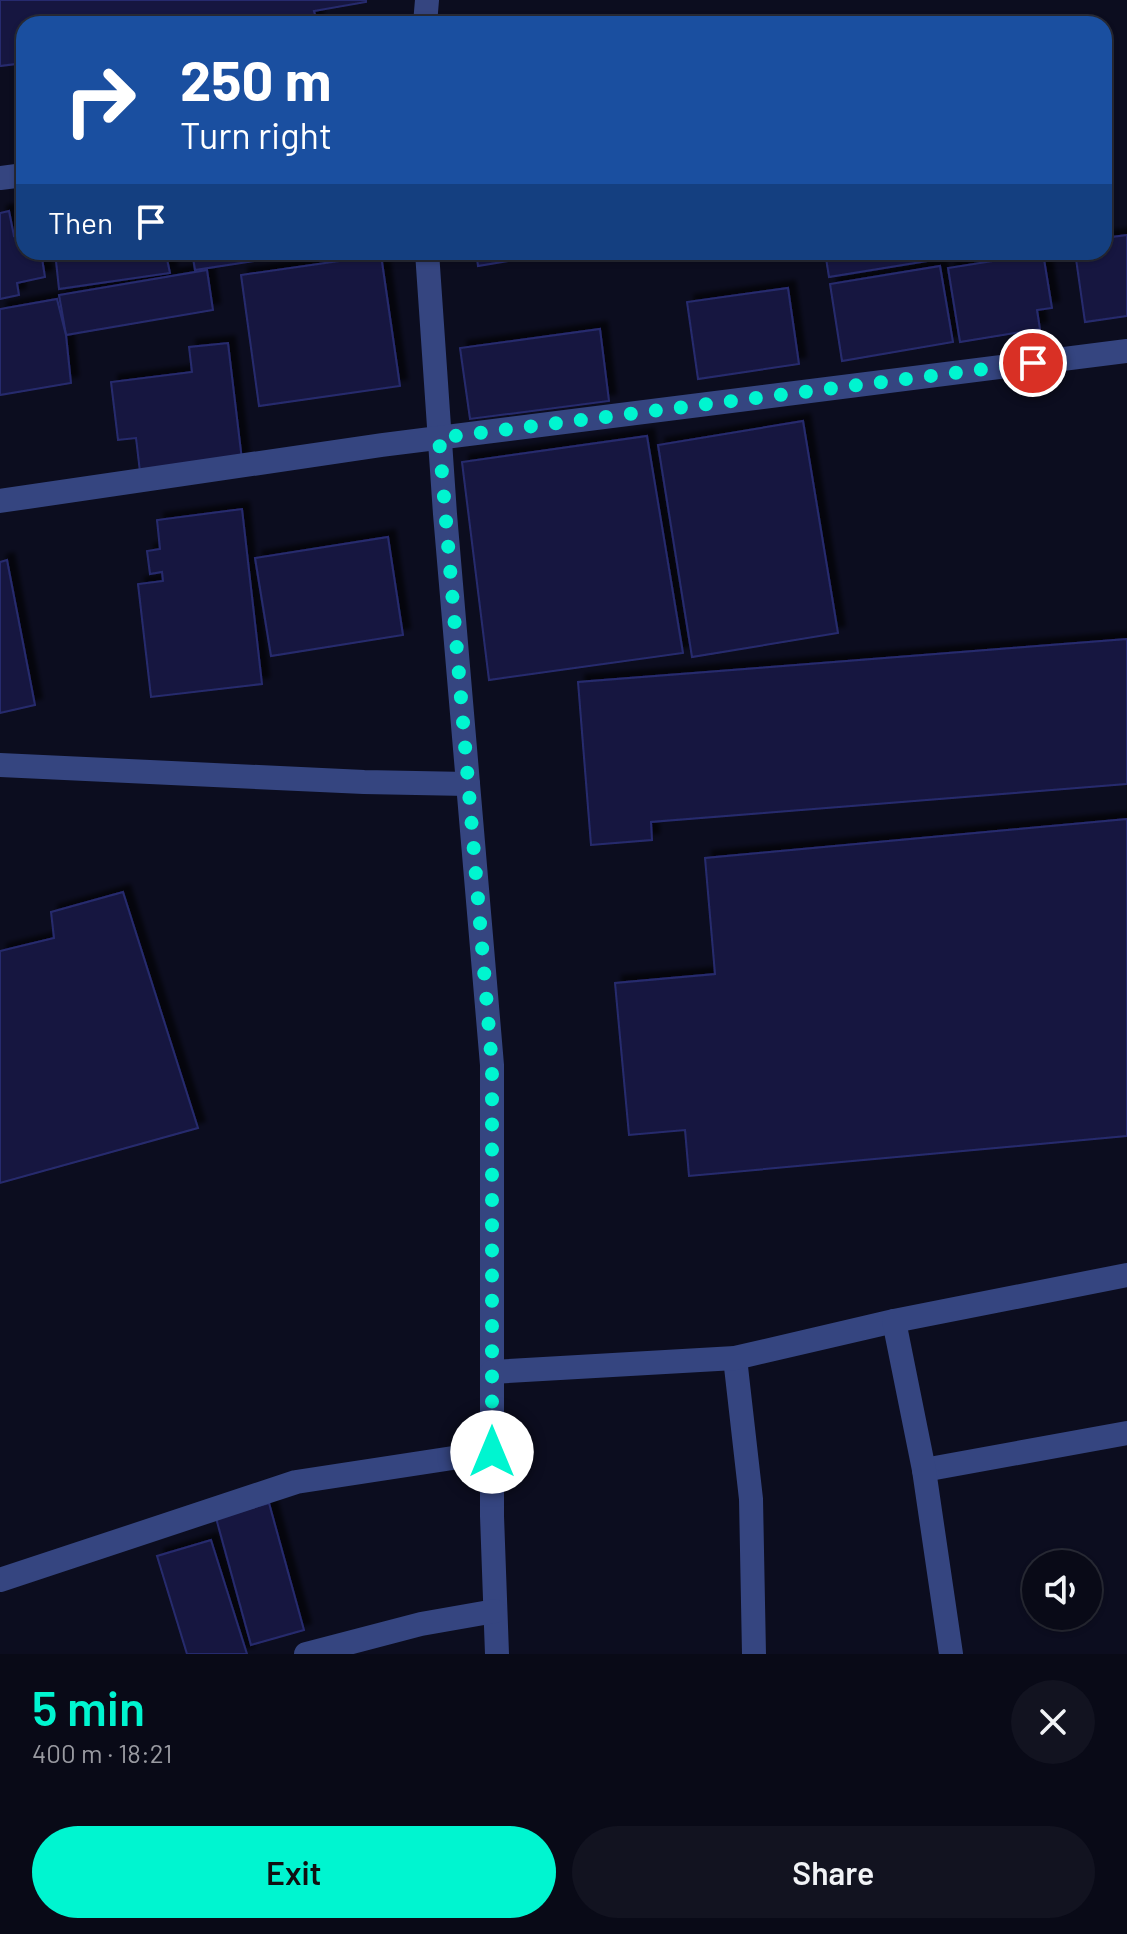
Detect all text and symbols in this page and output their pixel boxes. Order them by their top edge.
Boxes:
text: 250 m [180,45,331,112]
icon: right [48,48,152,152]
text: Turn right [180,113,332,156]
icon: arrive [129,200,173,244]
text: Then [48,204,113,240]
pin [999,329,1067,397]
icon: arrive [1011,341,1055,385]
position arrow [450,1410,534,1494]
map controls [1022,1550,1102,1630]
button: sound [1022,1550,1102,1630]
text: 5 min [32,1678,145,1736]
button: close [1011,1680,1095,1764]
text: 400 m · 18:21 [32,1737,172,1768]
button: Exit [32,1826,556,1918]
button: Share [572,1826,1095,1918]

